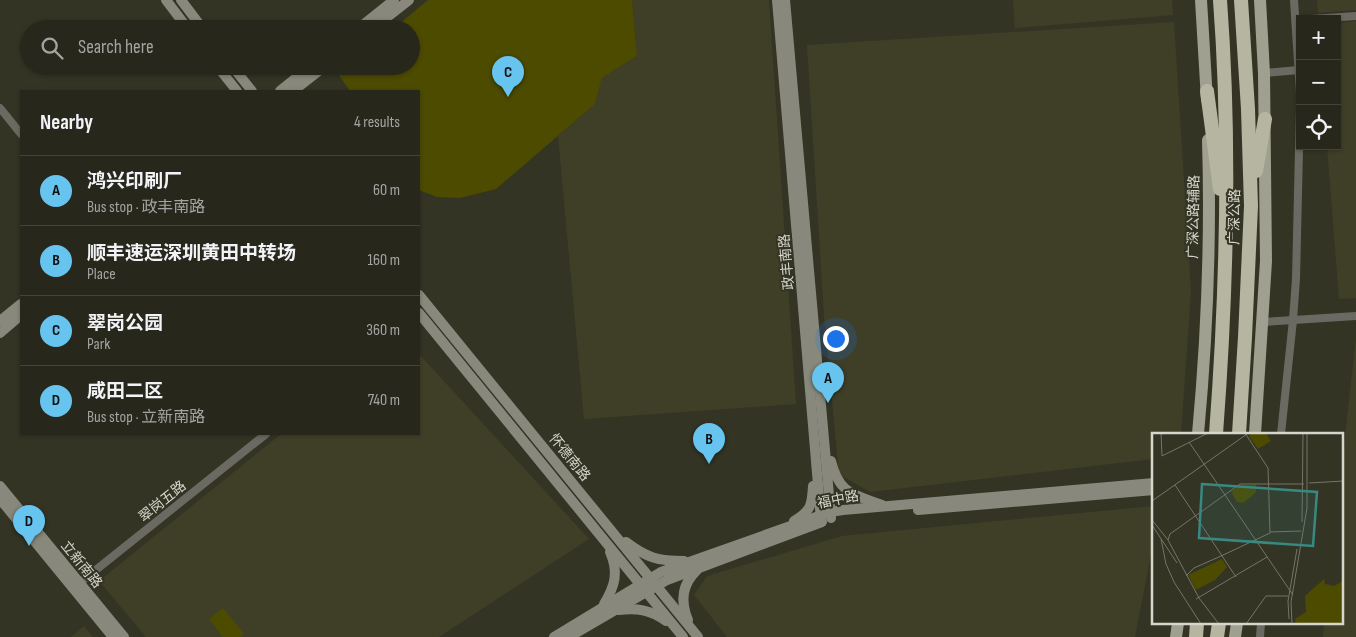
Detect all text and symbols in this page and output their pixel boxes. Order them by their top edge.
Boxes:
map controls [1296,15,1341,150]
button: + [1296,15,1341,60]
search box [20,20,420,75]
icon: search [38,34,66,62]
text: Search here [78,36,154,59]
pin: C [492,56,524,97]
button: − [1296,60,1341,105]
button: locate [1296,105,1341,150]
text: Nearby [40,110,93,135]
text: 4 results [354,113,400,132]
text: 鸿兴印刷厂 [87,170,182,193]
street label: 广深公路辅路 [1184,175,1203,259]
text: A [52,181,60,200]
text: 60 m [373,181,400,200]
street label: 广深公路 [1226,189,1243,245]
text: Bus stop · 政丰南路 [87,198,205,217]
street label: 政丰南路 [776,233,797,291]
text: 顺丰速运深圳黄田中转场 [87,242,296,265]
text: B [52,251,60,270]
text: 160 m [367,251,400,270]
text: Place [87,265,116,284]
text: 翠岗公园 [87,312,163,335]
text: C [52,321,60,340]
text: 360 m [366,321,400,340]
your location [823,326,849,352]
text: Park [87,335,110,354]
pin: A [812,362,844,403]
text: 咸田二区 [87,380,163,403]
text: D [52,391,60,410]
text: 740 m [368,391,400,410]
text: Bus stop · 立新南路 [87,408,205,427]
pin: B [693,423,725,464]
street label: 怀德南路 [545,430,594,484]
inset map [1152,433,1344,624]
street label: 翠岗五路 [135,477,189,526]
street label: 福中路 [816,487,860,512]
pin: D [13,505,45,546]
street label: 立新南路 [57,537,106,591]

